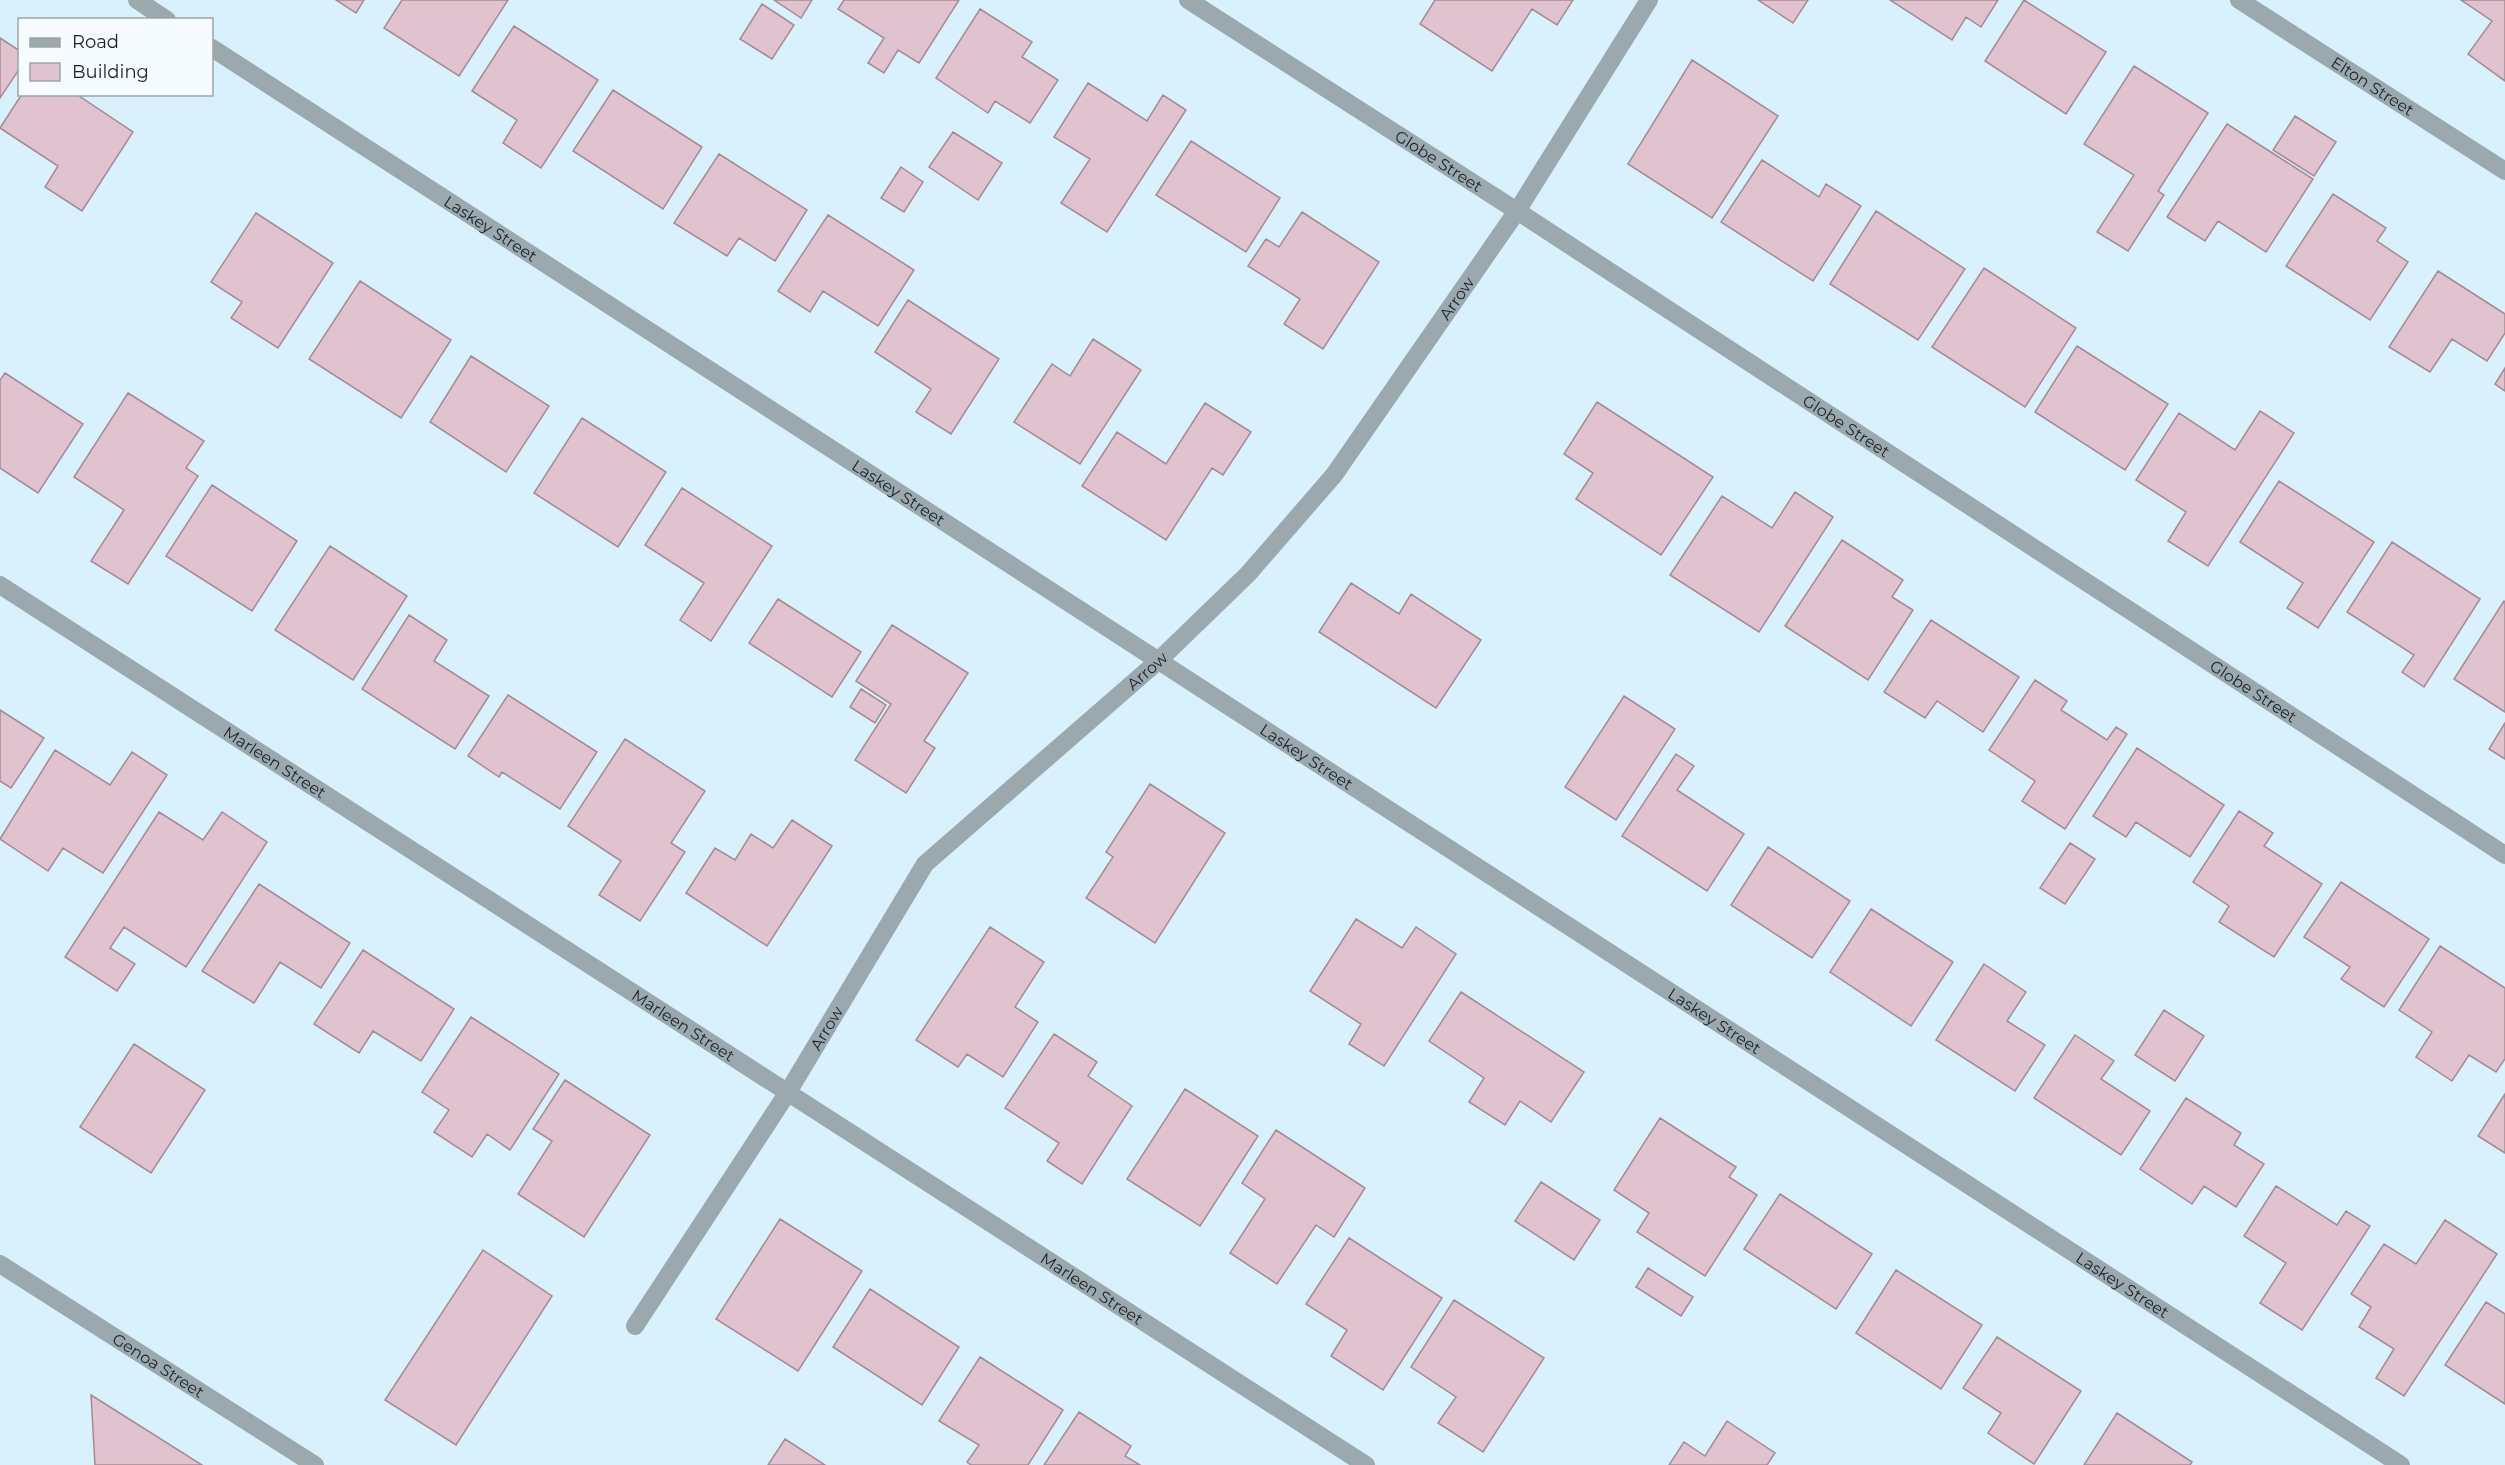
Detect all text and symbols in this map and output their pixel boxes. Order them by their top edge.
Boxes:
legend [18,18,213,96]
text: Road [72,31,119,53]
street label: Elton Street [2328,52,2418,120]
text: Building [72,61,149,83]
street label: Globe Street [1392,126,1486,196]
street label: Laskey Street [441,191,541,266]
street label: Arrow [1435,273,1478,323]
street label: Globe Street [1799,390,1894,461]
street label: Laskey Street [849,456,949,530]
street label: Arrow [1123,648,1171,694]
street label: Globe Street [2206,656,2301,727]
street label: Laskey Street [1257,720,1357,794]
street label: Marleen Street [220,722,330,802]
street label: Laskey Street [1665,984,1765,1058]
street label: Marleen Street [629,985,739,1066]
street label: Arrow [806,1003,847,1054]
street label: Laskey Street [2073,1248,2173,1322]
street label: Marleen Street [1037,1249,1147,1329]
street label: Genoa Street [109,1329,208,1402]

